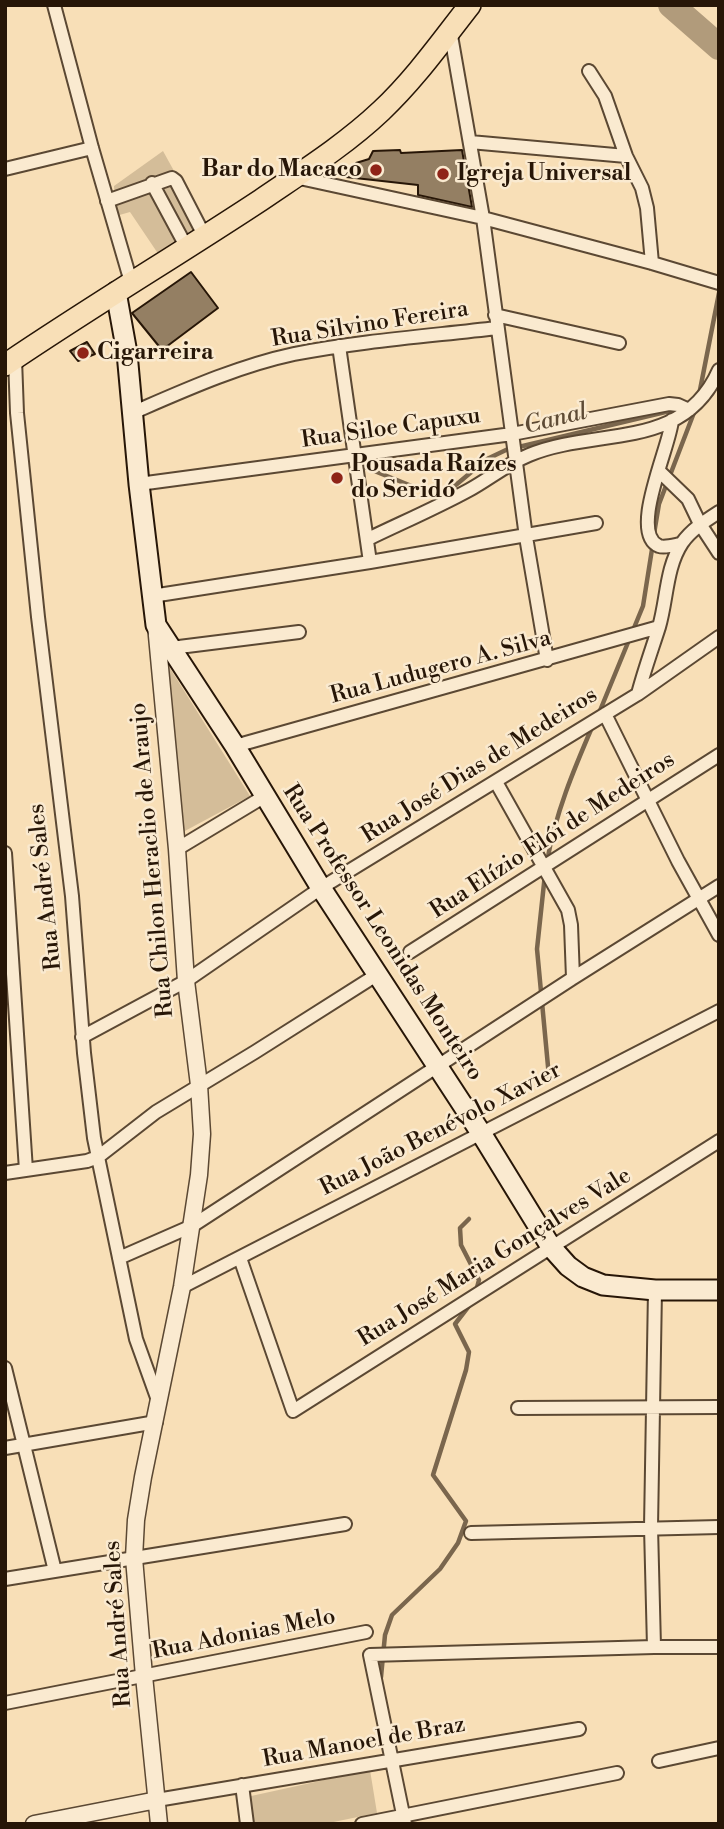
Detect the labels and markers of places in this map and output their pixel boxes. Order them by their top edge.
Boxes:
place label: Bar do Macaco [202,156,362,184]
place label: Igreja Universal [457,160,631,188]
marker: Bar do Macaco [368,162,384,178]
marker: Igreja Universal [435,166,451,182]
place label: Cigarreira [97,339,213,367]
marker: Cigarreira [75,345,91,361]
place label: Pousada Raízes do Seridó [351,451,517,505]
marker: Pousada Raízes do Seridó [329,470,345,486]

